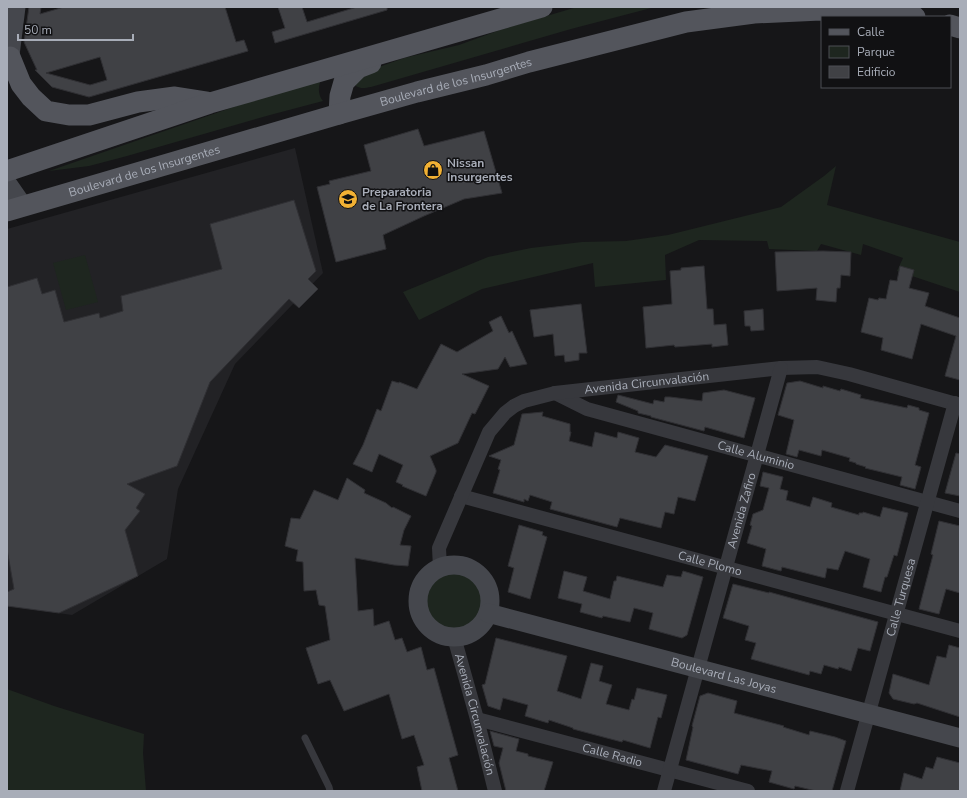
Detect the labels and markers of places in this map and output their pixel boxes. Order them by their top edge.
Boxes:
place label: Nissan Insurgentes [447,155,513,185]
shop icon: Nissan Insurgentes [422,159,444,181]
place label: Preparatoria de La Frontera [362,184,443,214]
school or university icon: Preparatoria de La Frontera [337,188,359,210]

